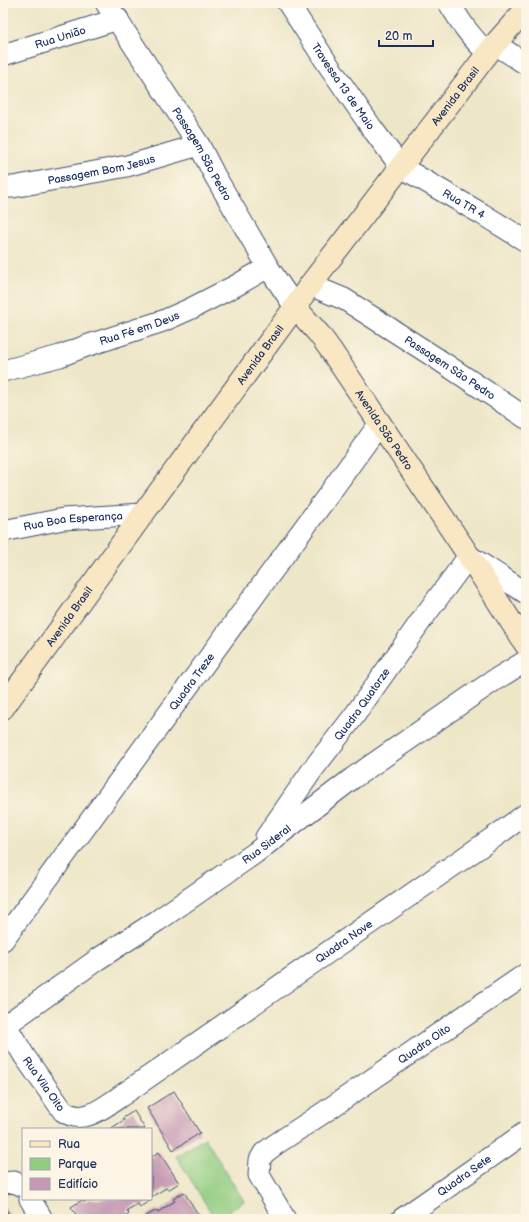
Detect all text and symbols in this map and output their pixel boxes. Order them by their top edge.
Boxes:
scale bar [379,22,433,48]
street label: Rua União [33,23,87,52]
text: 20 m [385,29,412,44]
street label: Travessa 13 de Maio [309,41,377,132]
street label: Avenida Brasil [429,64,482,128]
street label: Passagem São Pedro [169,105,234,203]
street label: Passagem Bom Jesus [47,152,157,187]
street label: Rua TR 4 [440,187,488,222]
street label: Rua Fé em Deus [98,308,182,348]
street label: Avenida Brasil [234,323,287,387]
street label: Passagem São Pedro [402,333,498,403]
street label: Avenida São Pedro [352,387,415,473]
street label: Rua Boa Esperança [22,509,123,534]
street label: Avenida Brasil [44,584,95,649]
street label: Quadra Treze [167,650,218,713]
street label: Quadra Quatorze [332,665,393,743]
street label: Rua Sideral [240,822,293,867]
street label: Quadra Nove [313,917,375,966]
street label: Quadra Oito [396,1022,453,1067]
street label: Rua Vila Oito [20,1054,67,1114]
legend [22,1128,152,1200]
text: Rua [58,1137,80,1152]
street label: Quadra Sete [435,1152,494,1199]
text: Parque [58,1157,97,1172]
text: Edifício [58,1177,98,1192]

